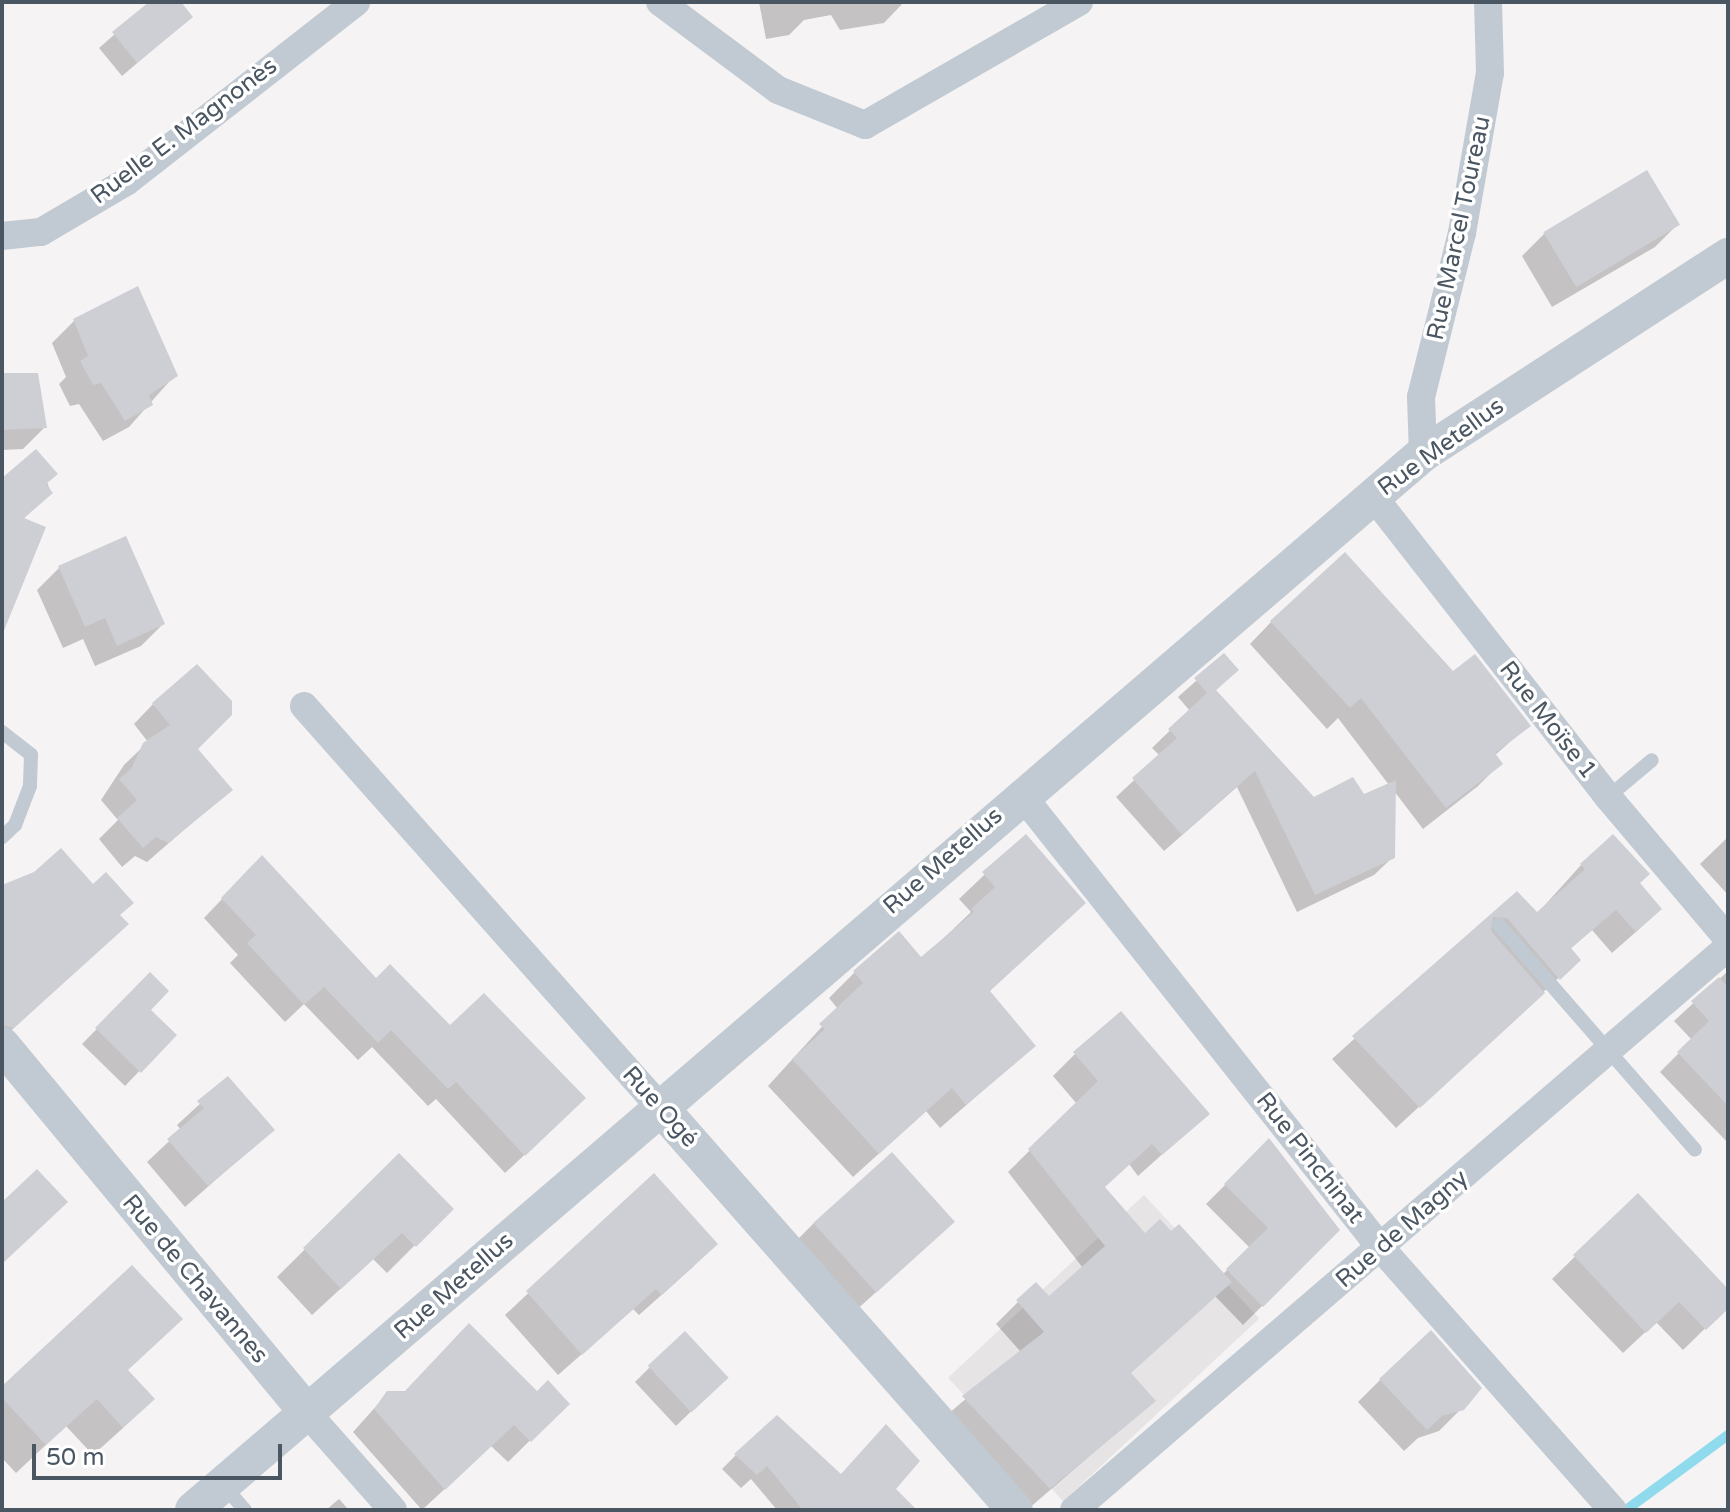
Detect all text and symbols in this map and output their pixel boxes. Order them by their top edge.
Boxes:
street label: Ruelle E. Magnonès [85,52,283,210]
street label: Rue Marcel Toureau [1421,113,1497,343]
street label: Rue Metellus [1372,392,1510,502]
street label: Rue Moïse 1 [1493,655,1603,785]
street label: Rue Metellus [877,801,1009,921]
street label: Rue Ogé [616,1060,704,1154]
street label: Rue Pinchinat [1250,1087,1370,1229]
street label: Rue de Magny [1330,1164,1474,1294]
street label: Rue de Chavannes [116,1189,274,1369]
street label: Rue Metellus [388,1226,520,1346]
scale bar [36,1428,286,1478]
text: 50 m [46,1443,104,1472]

